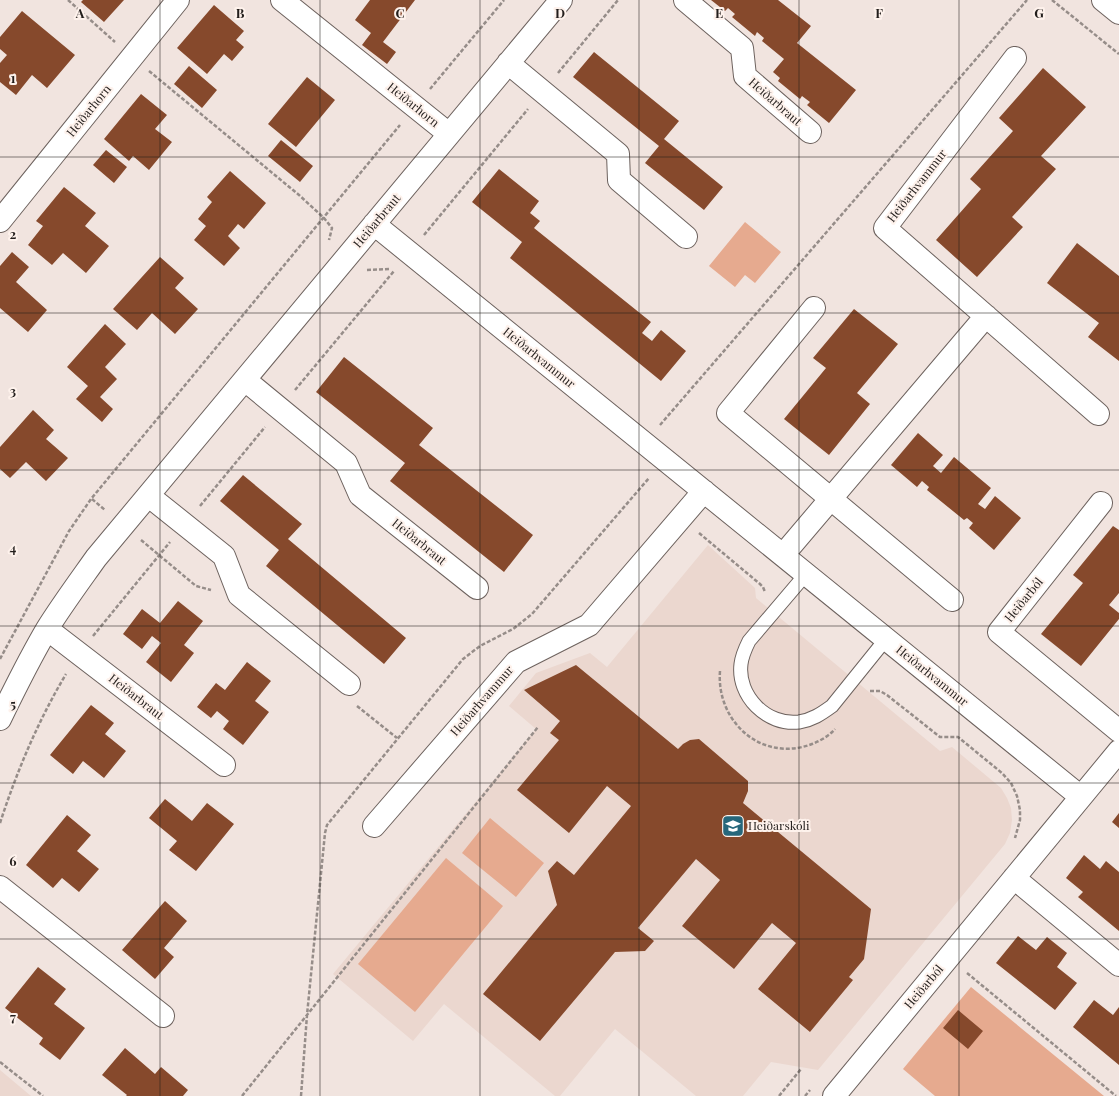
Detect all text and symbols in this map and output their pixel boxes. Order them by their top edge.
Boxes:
text: A [75,4,85,21]
text: B [236,4,245,21]
text: C [395,4,405,21]
text: D [555,4,565,21]
text: E [715,4,723,21]
text: F [875,4,883,21]
text: G [1034,4,1044,21]
text: 1 [11,69,16,86]
street label: Heiðarbraut [746,74,806,129]
street label: Heiðarhorn [384,78,443,130]
street label: Heiðarhorn [62,81,114,140]
street label: Heiðarhvammur [883,145,950,225]
street label: Heiðarbraut [349,190,404,251]
text: 2 [10,225,17,242]
street label: Heiðarhvammur [500,323,580,392]
text: 3 [10,382,16,399]
street label: Heiðarbraut [389,514,451,569]
text: 4 [10,539,17,556]
street label: Heiðarból [1000,573,1046,625]
street label: Heiðarhvammur [893,641,973,710]
street label: Heiðarhvammur [446,661,517,739]
street label: Heiðarbraut [106,670,168,723]
text: 5 [10,695,16,712]
school or university icon: Heiðarskóli [720,813,746,839]
place label: Heiðarskóli [748,817,810,833]
text: 6 [9,852,17,869]
street label: Heiðarból [900,961,947,1012]
text: 7 [10,1008,16,1025]

